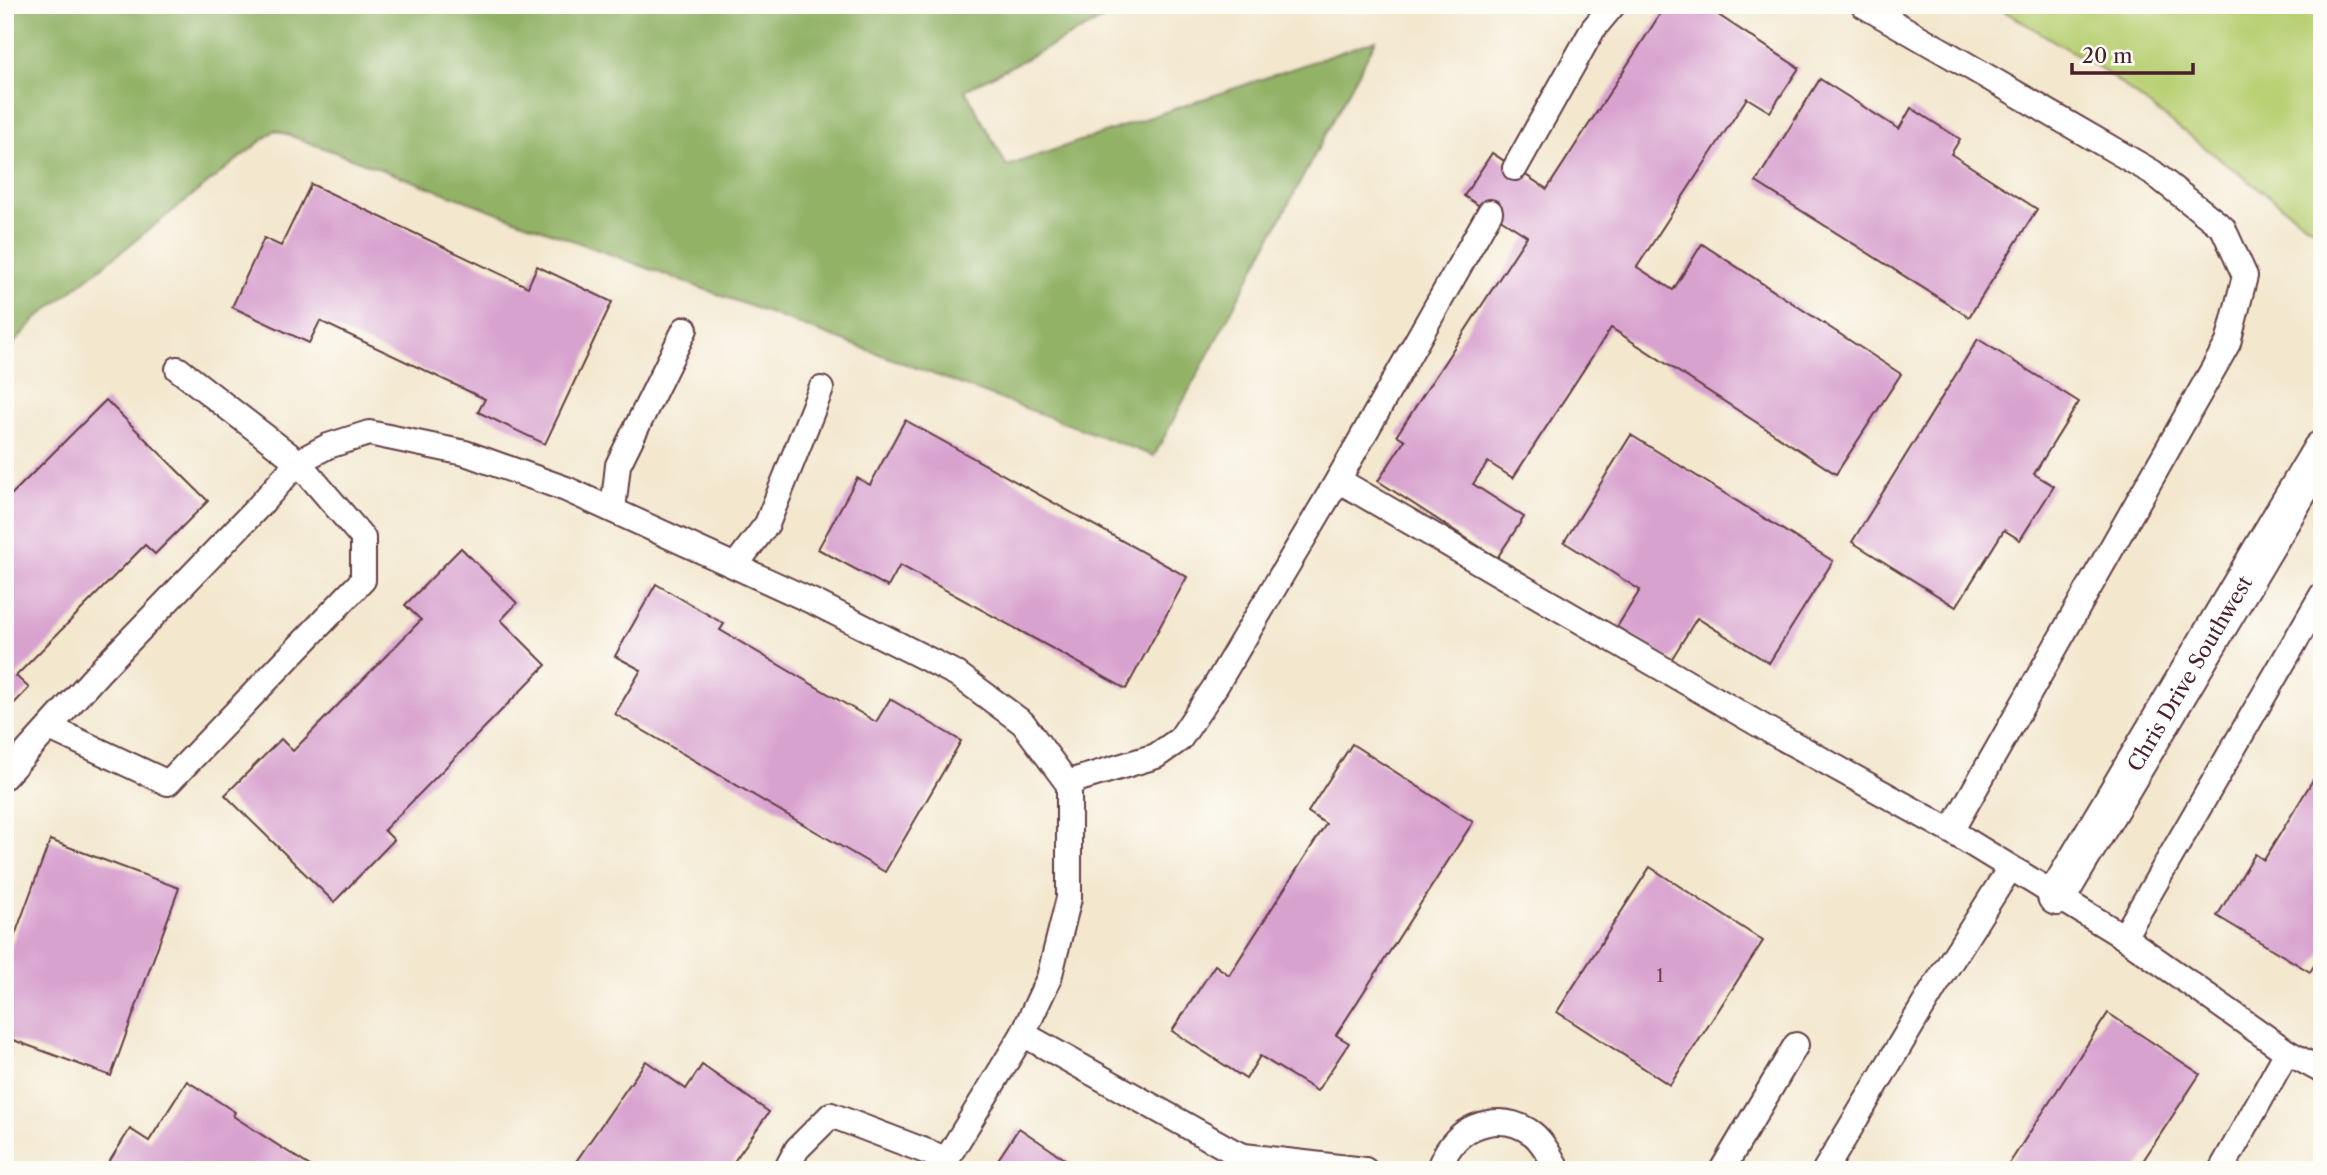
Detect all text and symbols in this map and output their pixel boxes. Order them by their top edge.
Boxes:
scale bar [2072,32,2192,76]
text: 20 m [2082,43,2133,68]
street label: Chris Drive Southwest [2122,571,2257,776]
house number: 1 [1656,965,1664,987]

